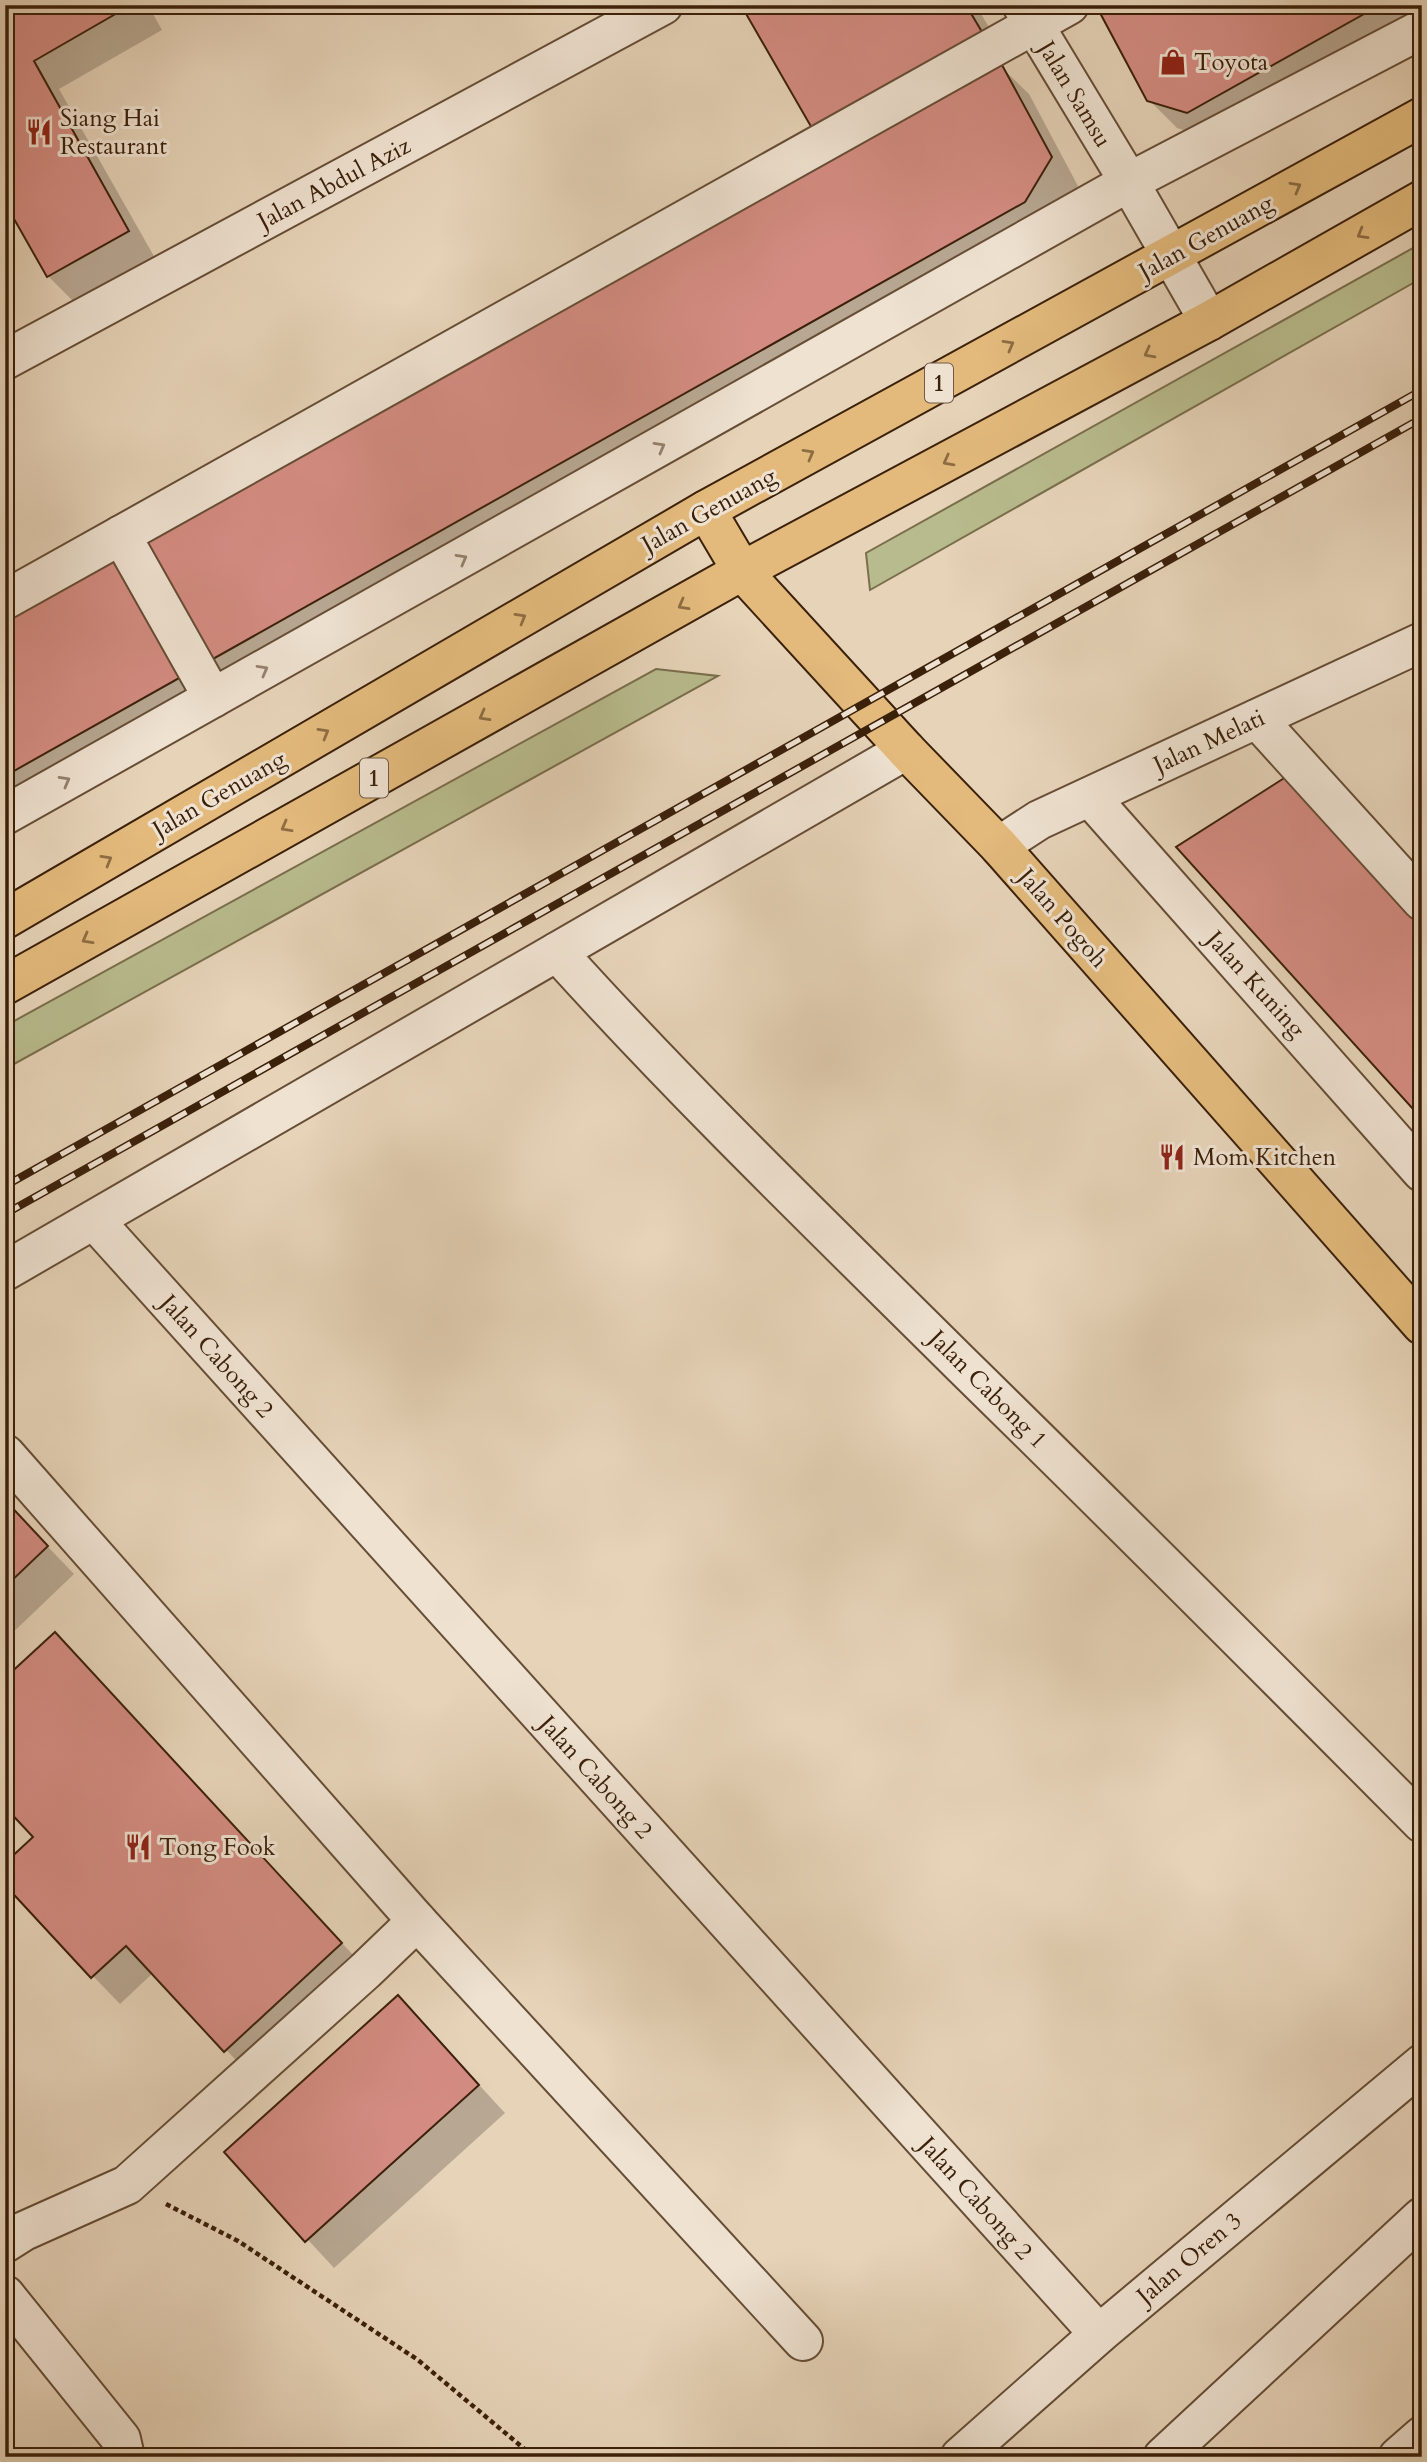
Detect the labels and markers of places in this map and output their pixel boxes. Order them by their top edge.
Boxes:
place label: Toyota [1194,46,1269,79]
shop icon: Toyota [1158,47,1188,77]
place label: Siang Hai Restaurant [60,102,167,163]
restaurant icon: Siang Hai Restaurant [24,117,54,147]
place label: Mom Kitchen [1193,1141,1337,1174]
restaurant icon: Mom Kitchen [1157,1142,1187,1172]
place label: Tong Fook [159,1831,276,1864]
restaurant icon: Tong Fook [123,1832,153,1862]

